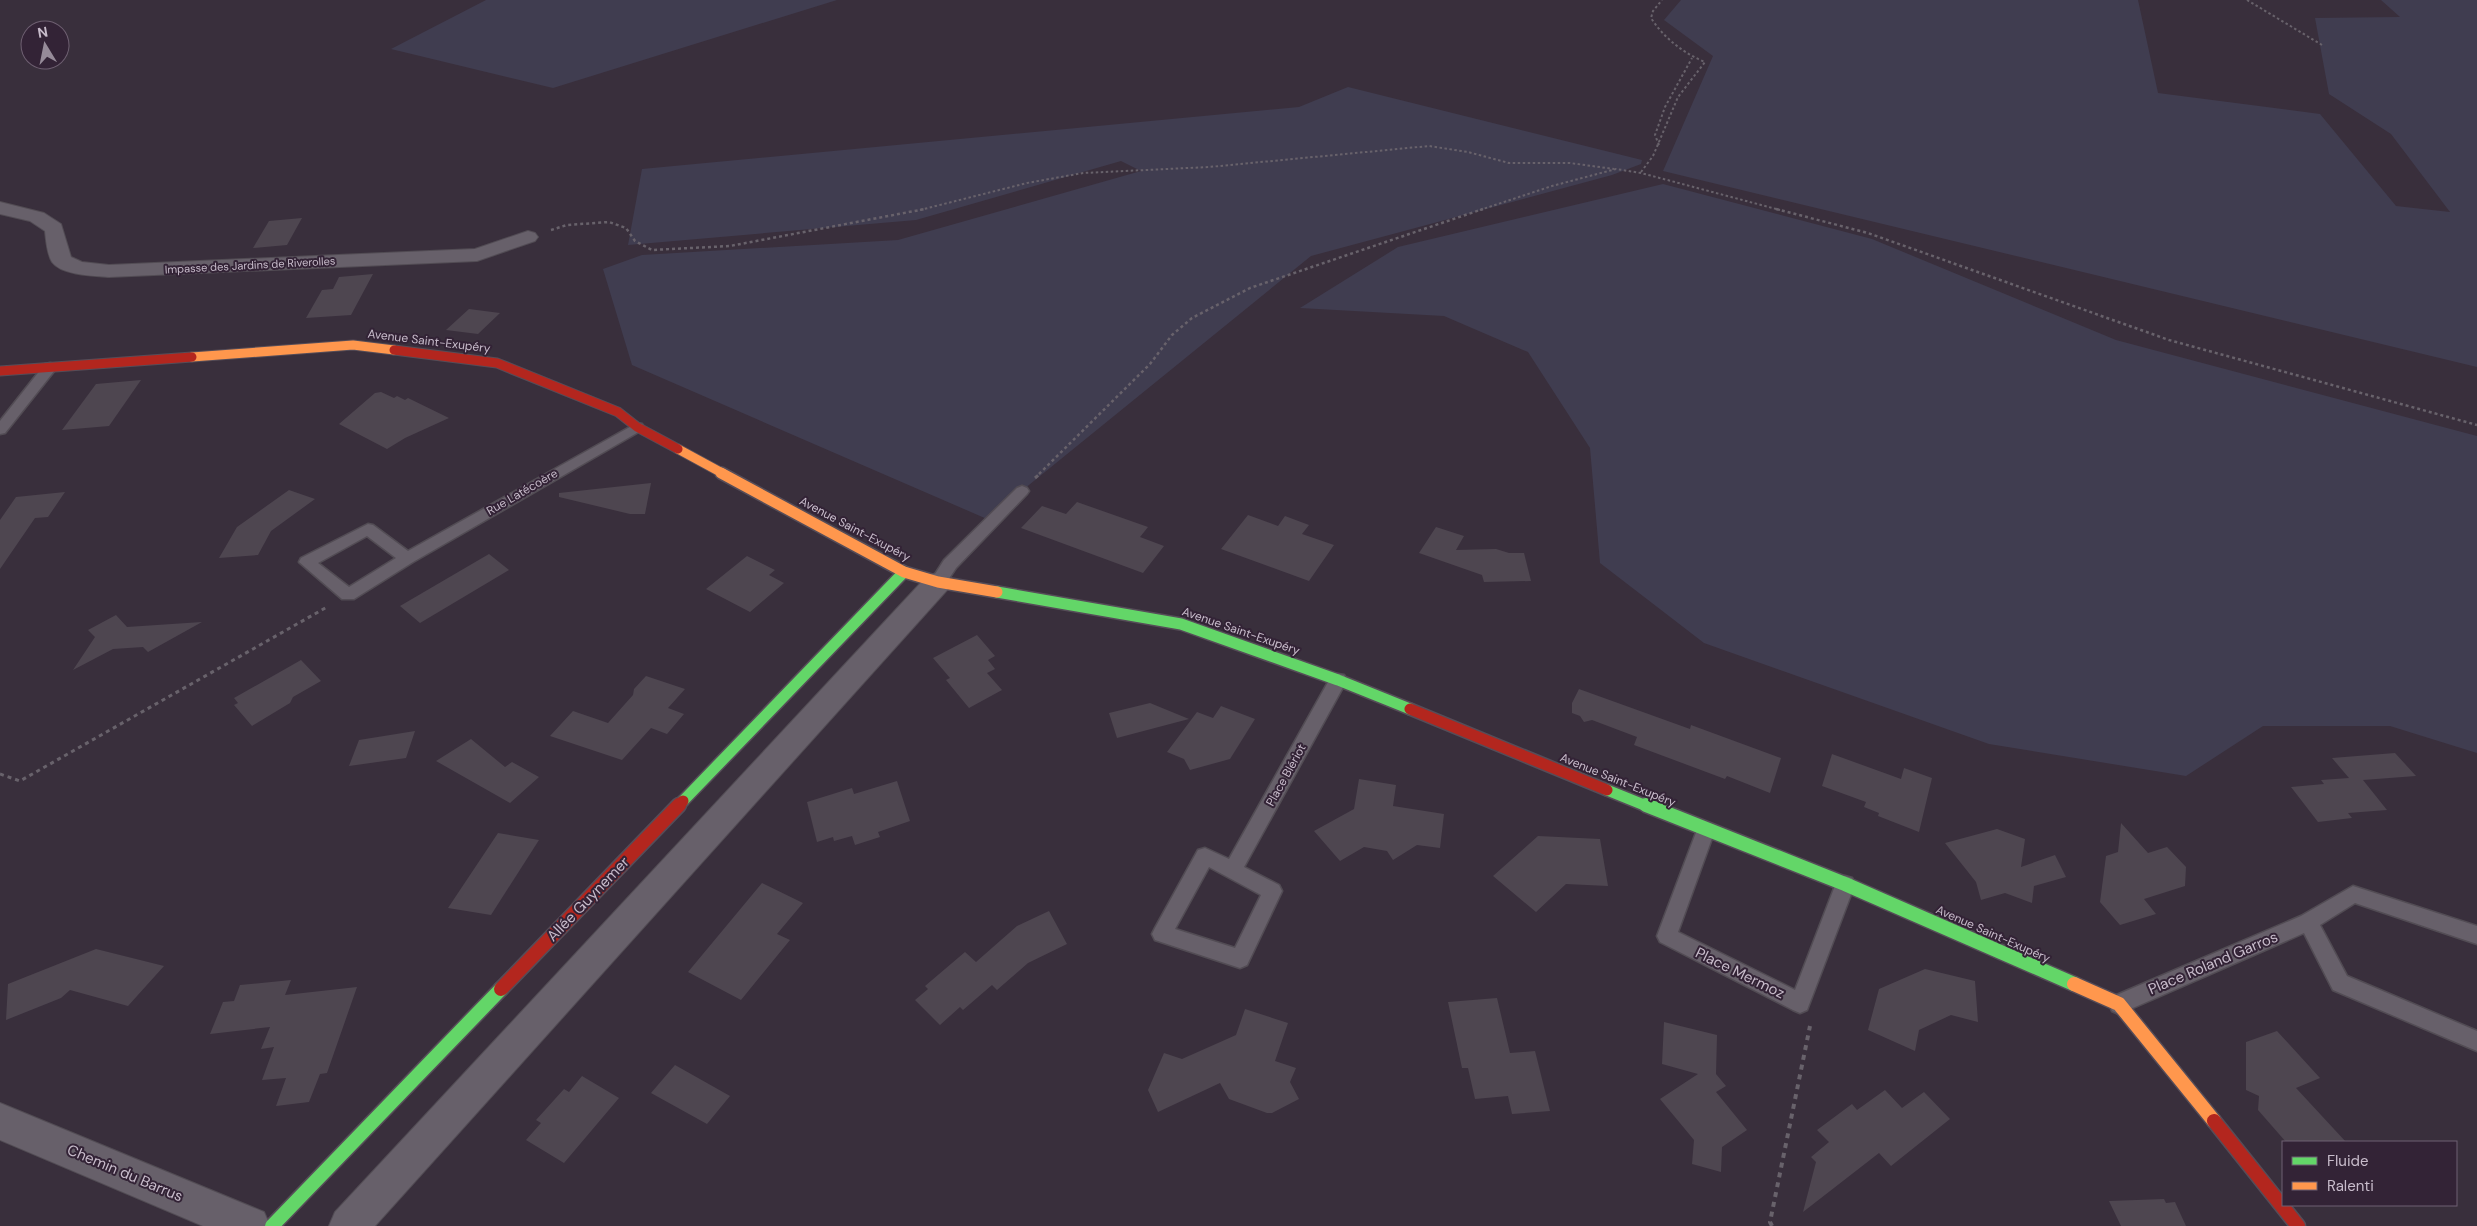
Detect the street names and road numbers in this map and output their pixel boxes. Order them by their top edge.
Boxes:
street label: Impasse des Jardins de Riverolles [164,254,336,276]
street label: Avenue Saint-Exupéry [367,326,492,357]
street label: Rue Latécoère [483,465,561,519]
street label: Avenue Saint-Exupéry [797,493,914,565]
street label: Avenue Saint-Exupéry [1180,603,1302,659]
street label: Place Blériot [1262,741,1310,809]
street label: Avenue Saint-Exupéry [1558,749,1679,811]
street label: Allée Guynemer [542,852,634,946]
street label: Avenue Saint-Exupéry [1933,902,2053,967]
street label: Place Roland Garros [2145,927,2281,999]
street label: Place Mermoz [1692,943,1788,1003]
street label: Chemin du Barrus [64,1140,186,1206]

